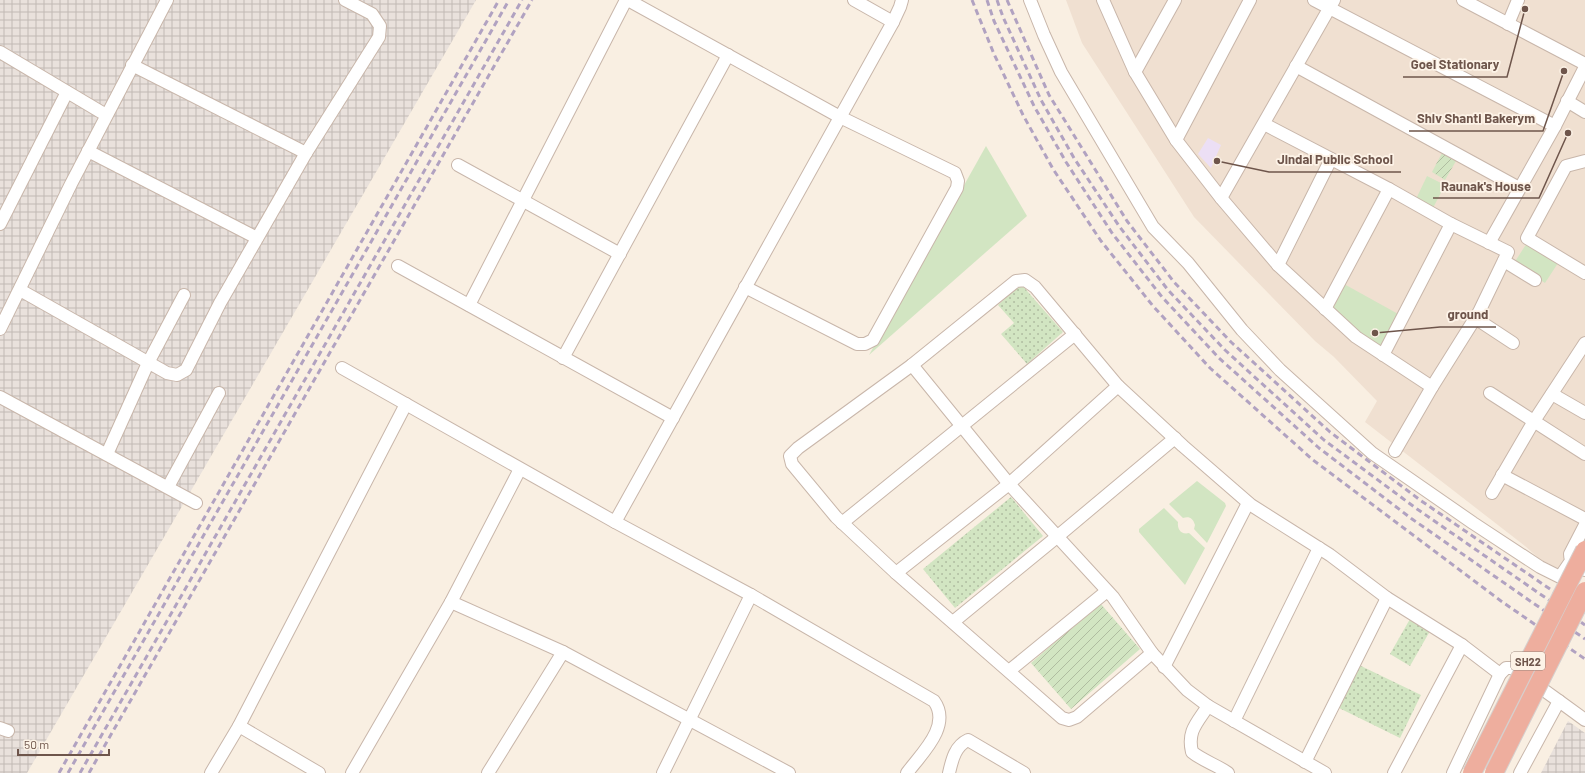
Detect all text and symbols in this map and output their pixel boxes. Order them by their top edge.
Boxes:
callout: Goel Stationary [1403,52,1507,77]
text: Goel Stationary [1411,56,1500,72]
callout: Shiv Shanti Bakerym [1409,106,1543,131]
text: Shiv Shanti Bakerym [1417,110,1535,126]
callout: Jindal Public School [1269,147,1401,172]
text: Jindal Public School [1277,151,1393,167]
callout: Raunak's House [1433,173,1539,198]
text: Raunak's House [1441,178,1531,194]
callout: ground [1440,302,1496,327]
text: ground [1448,306,1488,322]
road number: SH22 [1511,652,1545,670]
scale bar [18,731,109,757]
text: 50 m [24,737,49,751]

